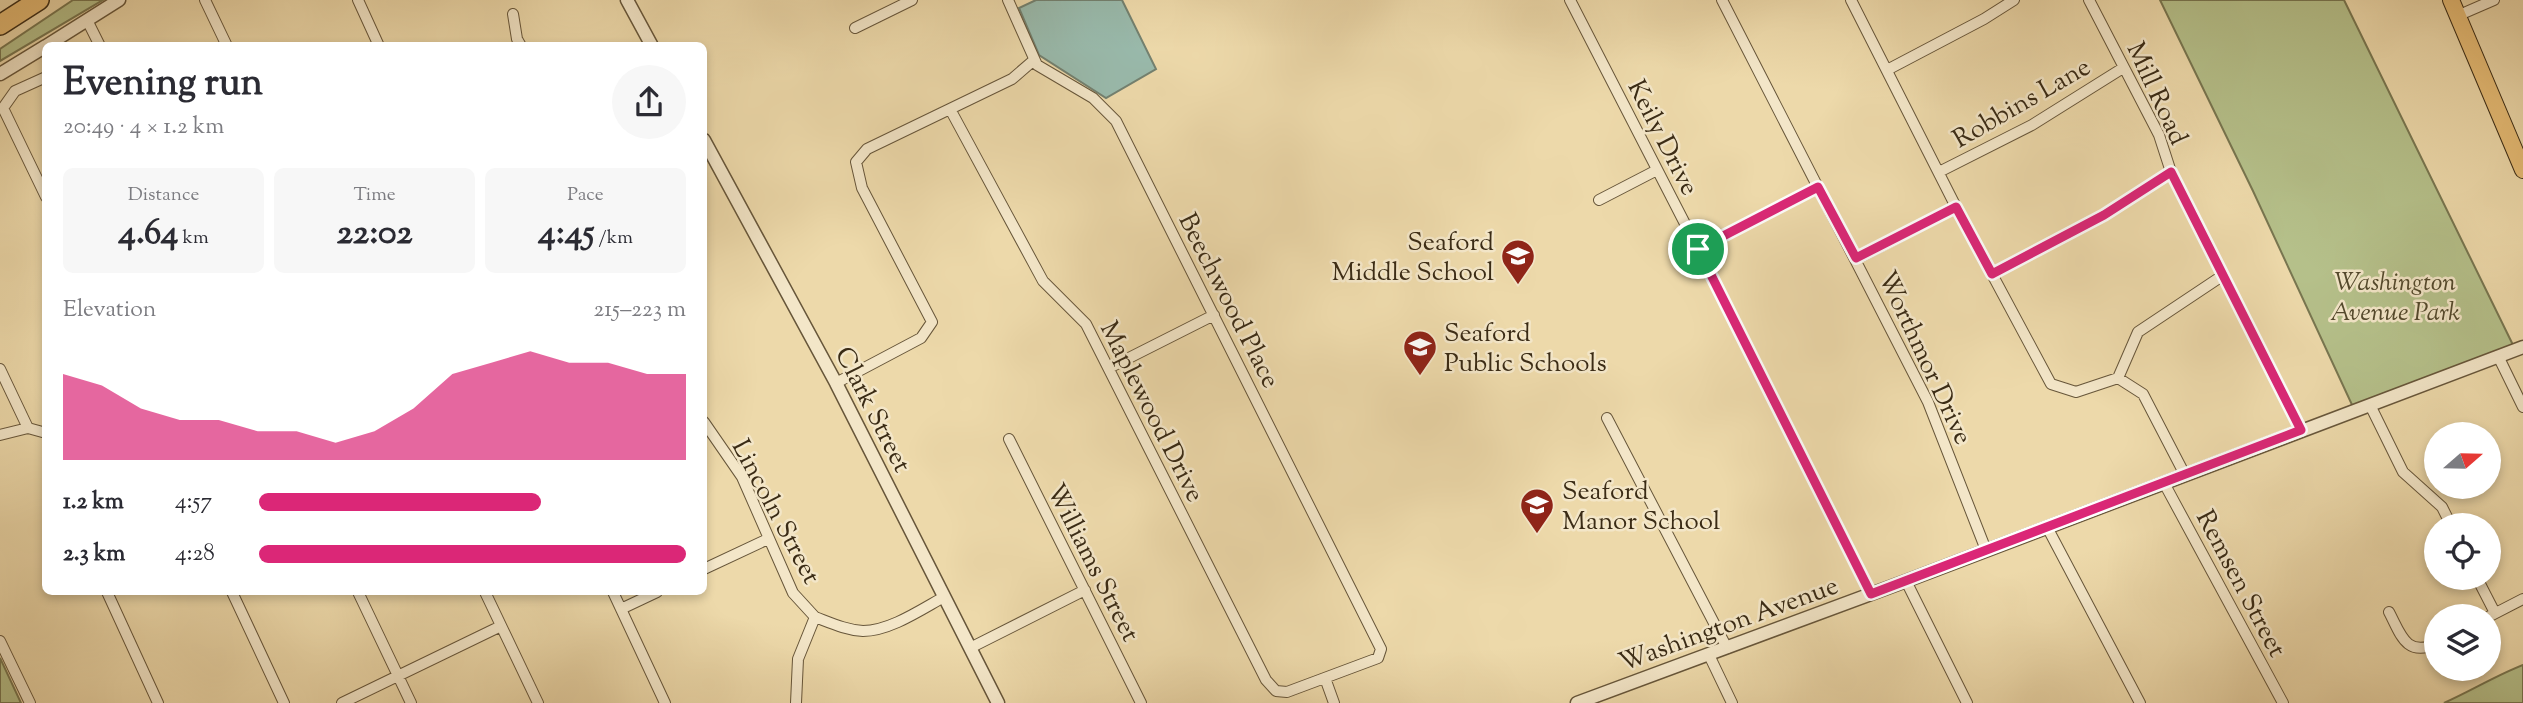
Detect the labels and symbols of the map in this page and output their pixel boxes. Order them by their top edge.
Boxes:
street label: Mill Road [2116,36,2196,152]
street label: Robbins Lane [1947,50,2098,159]
street label: Keily Drive [1617,74,1707,202]
street label: Beechwood Place [1168,207,1288,395]
pin [1668,219,1728,279]
place label: Seaford Middle School [1331,225,1494,292]
school or university icon: Seaford Middle School [1499,237,1537,286]
street label: Worthmor Drive [1867,265,1980,451]
park label: Washington Avenue Park [2330,265,2460,332]
street label: Maplewood Drive [1089,315,1212,509]
place label: Seaford Public Schools [1444,316,1607,383]
school or university icon: Seaford Public Schools [1401,328,1439,377]
street label: Clark Street [824,341,919,479]
north arrow [2424,422,2501,499]
street label: Lincoln Street [721,433,829,591]
place label: Seaford Manor School [1562,474,1720,541]
street label: Williams Street [1036,478,1148,649]
school or university icon: Seaford Manor School [1518,486,1556,535]
street label: Remsen Street [2185,504,2294,664]
street label: Washington Avenue [1614,568,1844,682]

